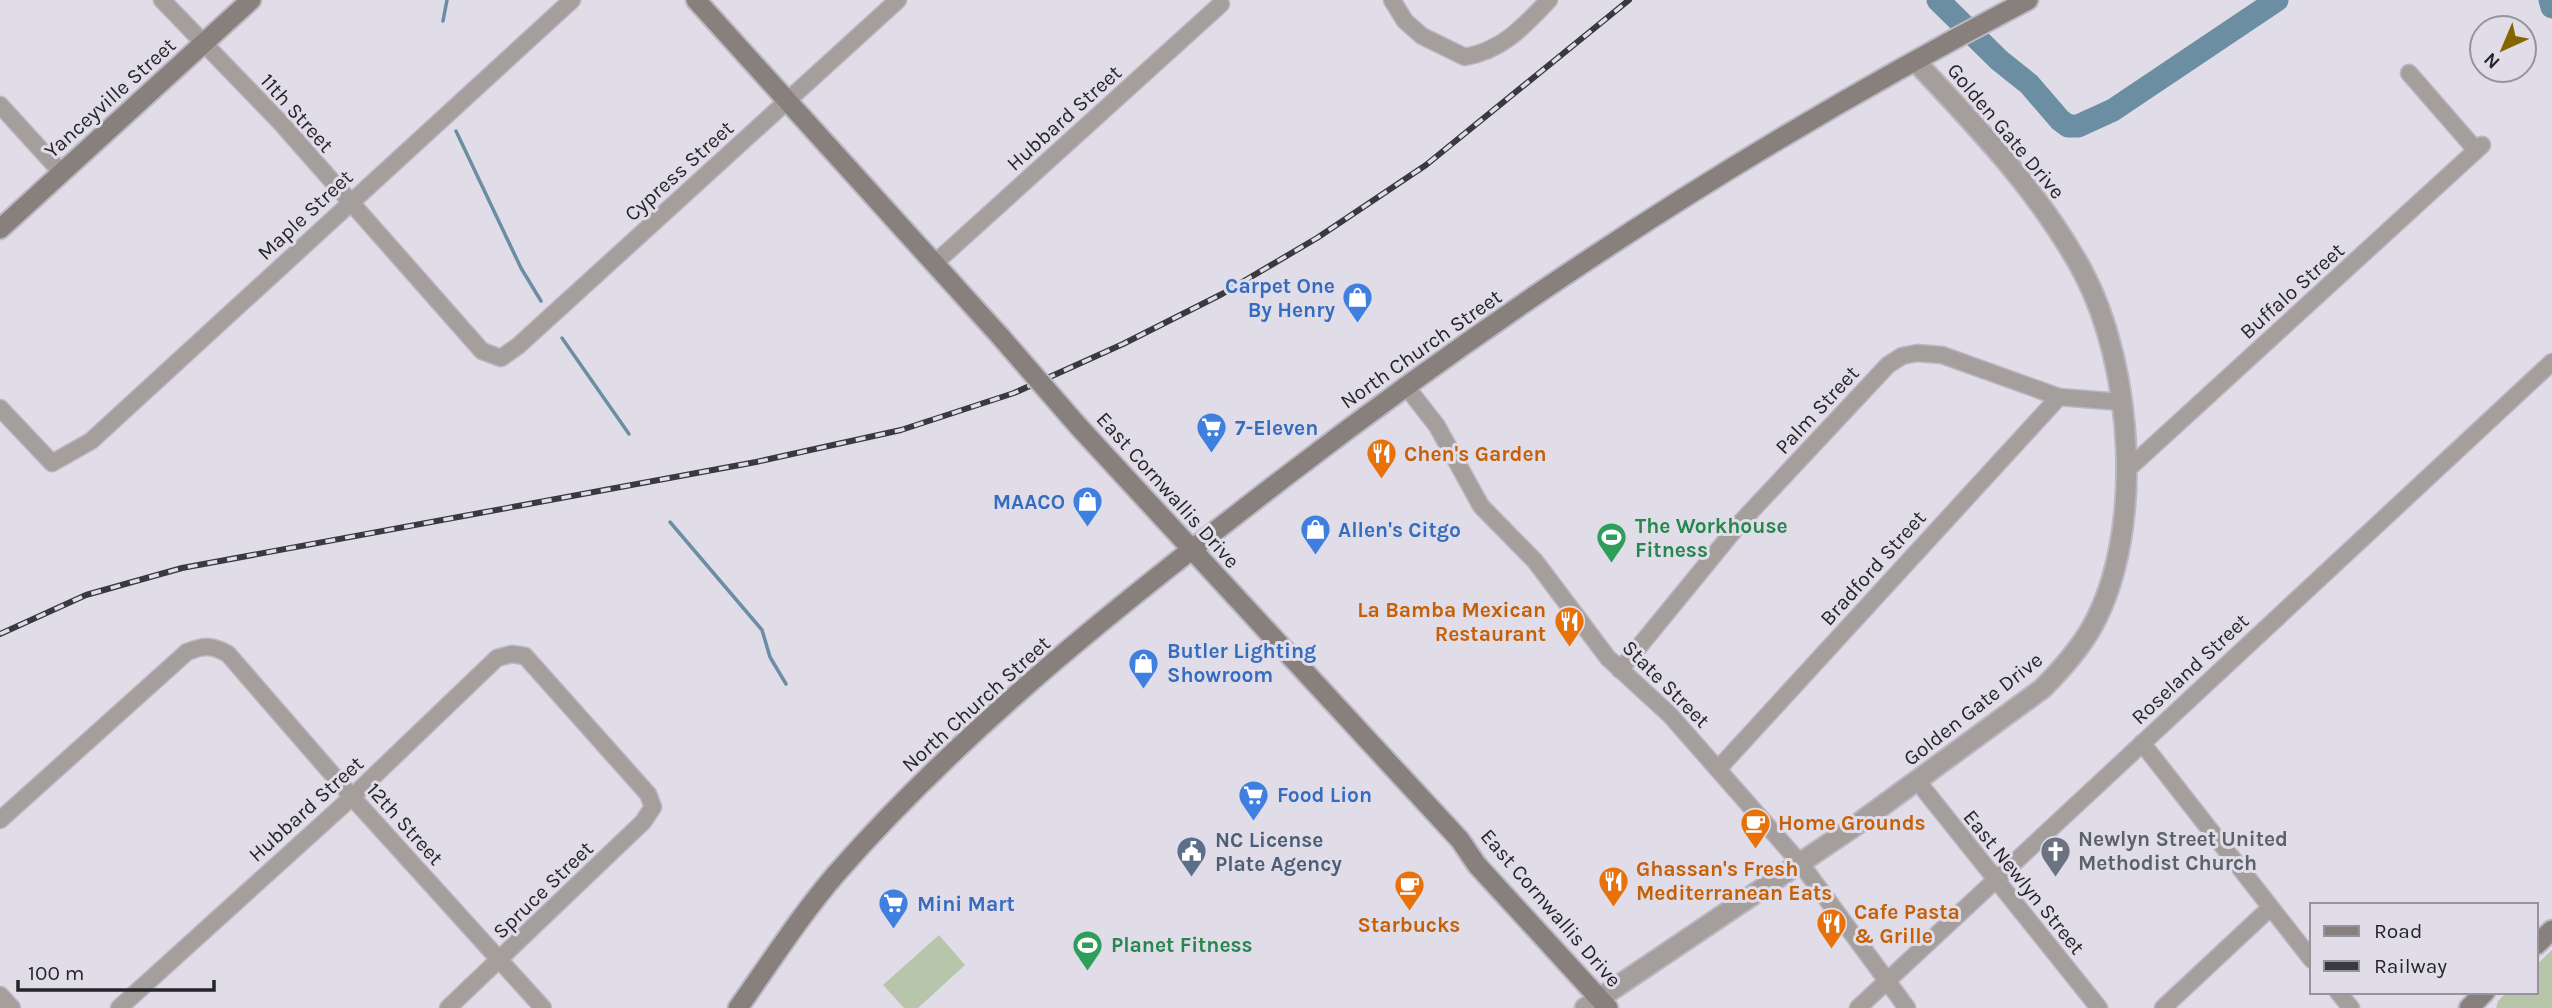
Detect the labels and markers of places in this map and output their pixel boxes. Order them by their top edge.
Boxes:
place label: Carpet One By Henry [1225,274,1335,322]
shop icon: Carpet One By Henry [1341,281,1375,325]
supermarket icon: 7-Eleven [1195,411,1229,455]
place label: 7-Eleven [1235,416,1318,440]
restaurant icon: Chen's Garden [1364,437,1398,481]
place label: Chen's Garden [1404,442,1547,466]
shop icon: MAACO [1071,485,1105,529]
place label: MAACO [993,490,1065,514]
shop icon: Allen's Citgo [1298,513,1332,557]
place label: The Workhouse Fitness [1635,514,1788,562]
place label: Allen's Citgo [1338,518,1461,542]
sports icon: The Workhouse Fitness [1595,521,1629,565]
place label: La Bamba Mexican Restaurant [1357,598,1546,646]
restaurant icon: La Bamba Mexican Restaurant [1552,605,1586,649]
place label: Butler Lighting Showroom [1167,639,1316,687]
shop icon: Butler Lighting Showroom [1127,646,1161,690]
supermarket icon: Food Lion [1237,778,1271,822]
place label: Food Lion [1277,783,1372,807]
cafe icon: Home Grounds [1738,806,1772,850]
place label: Home Grounds [1778,811,1926,835]
place label: Newlyn Street United Methodist Church [2078,827,2288,875]
place label: NC License Plate Agency [1215,828,1342,876]
church icon: Newlyn Street United Methodist Church [2038,834,2072,878]
public building icon: NC License Plate Agency [1175,835,1209,879]
place label: Ghassan's Fresh Mediterranean Eats [1636,857,1832,905]
restaurant icon: Ghassan's Fresh Mediterranean Eats [1596,864,1630,908]
cafe icon: Starbucks [1392,868,1426,912]
supermarket icon: Mini Mart [877,887,911,931]
place label: Mini Mart [917,892,1015,916]
place label: Cafe Pasta & Grille [1854,900,1960,948]
restaurant icon: Cafe Pasta & Grille [1814,907,1848,951]
place label: Starbucks [1358,913,1460,937]
sports icon: Planet Fitness [1071,928,1105,972]
place label: Planet Fitness [1111,933,1253,957]

